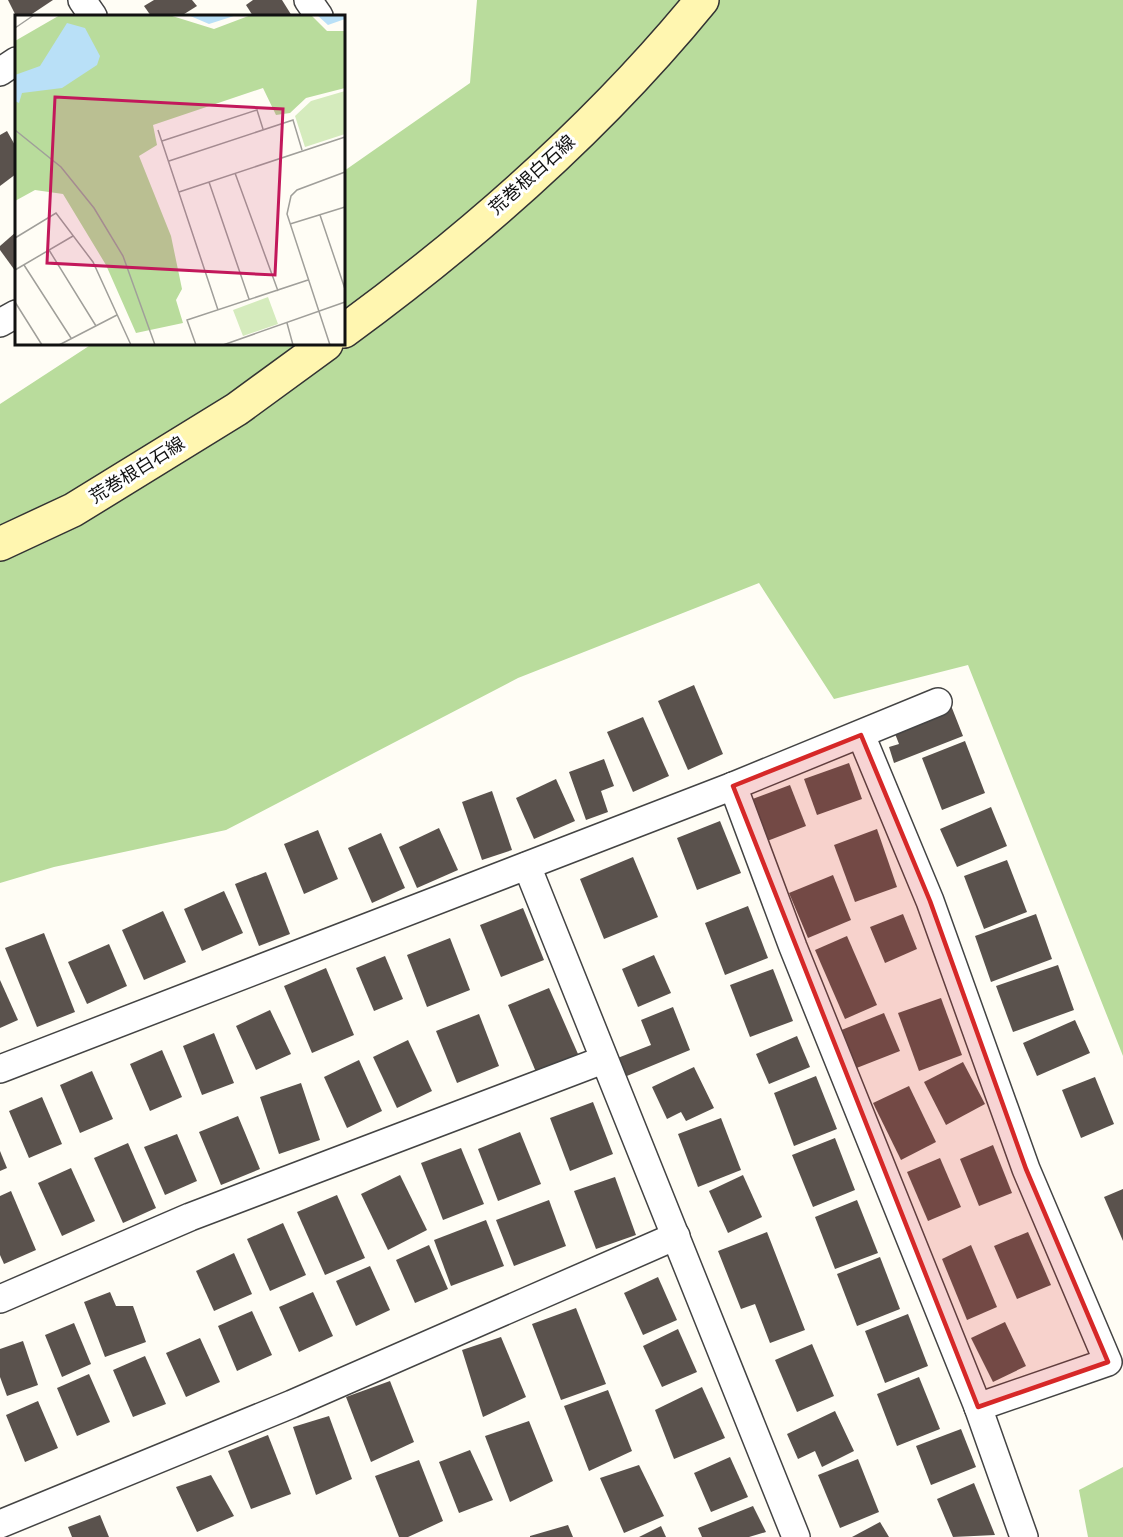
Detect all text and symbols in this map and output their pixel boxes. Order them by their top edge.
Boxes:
inset map [15,15,345,345]
street label: 荒巻根白石線 [483,129,579,219]
street label: 荒巻根白石線 [84,430,189,508]

